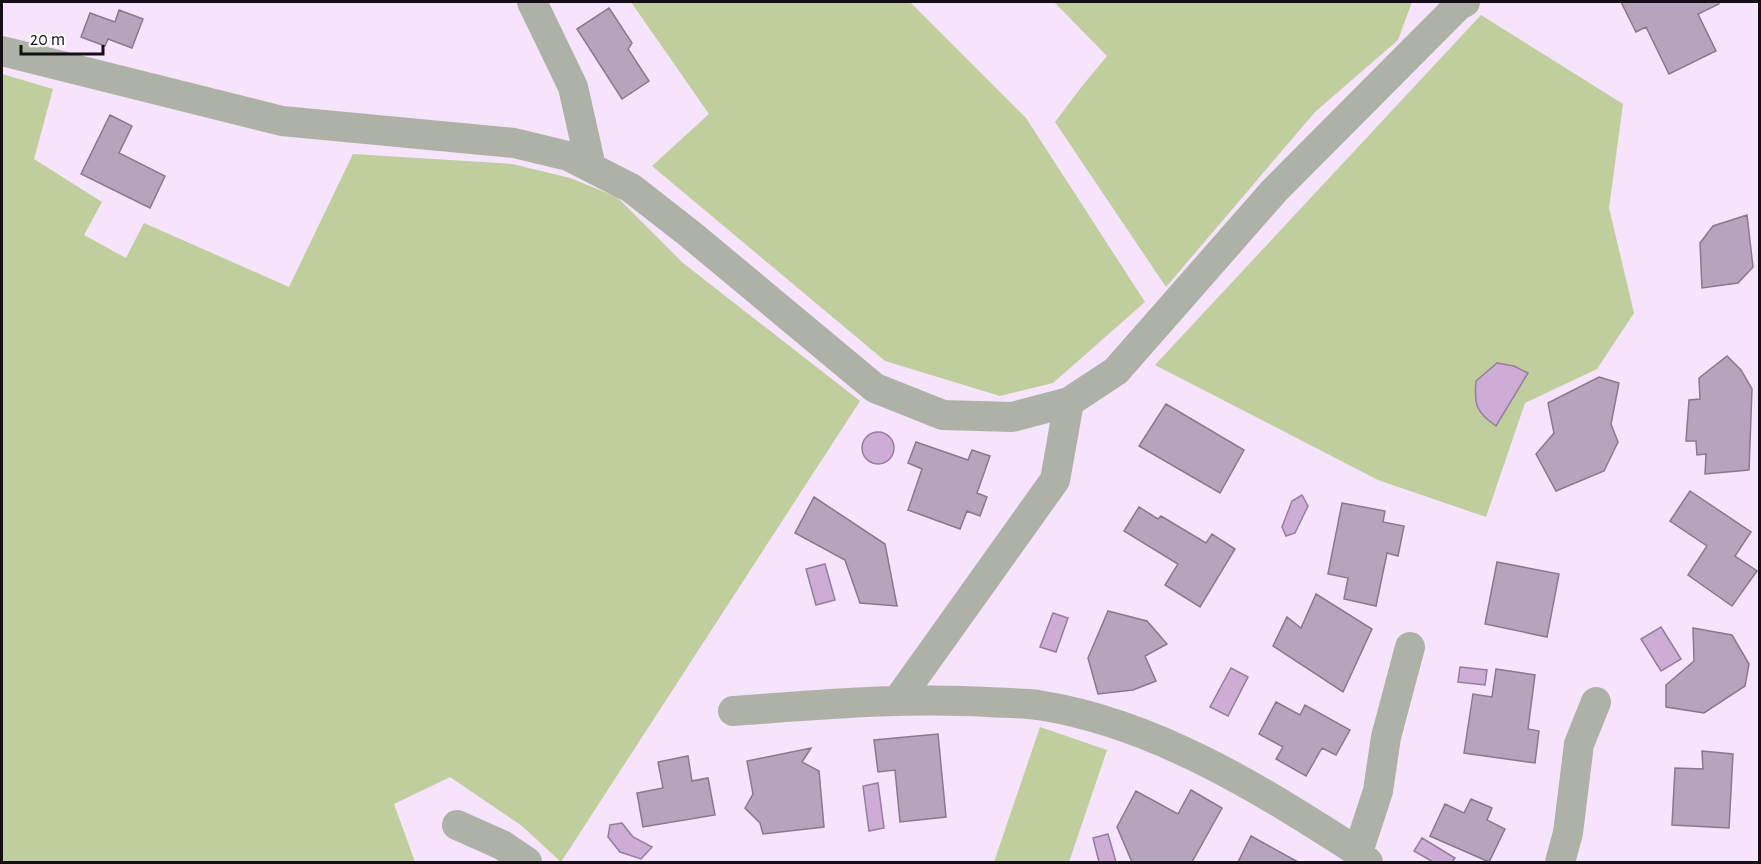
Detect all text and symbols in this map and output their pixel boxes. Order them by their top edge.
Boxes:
scale bar [21,18,104,56]
text: 20 m [30,31,65,49]

